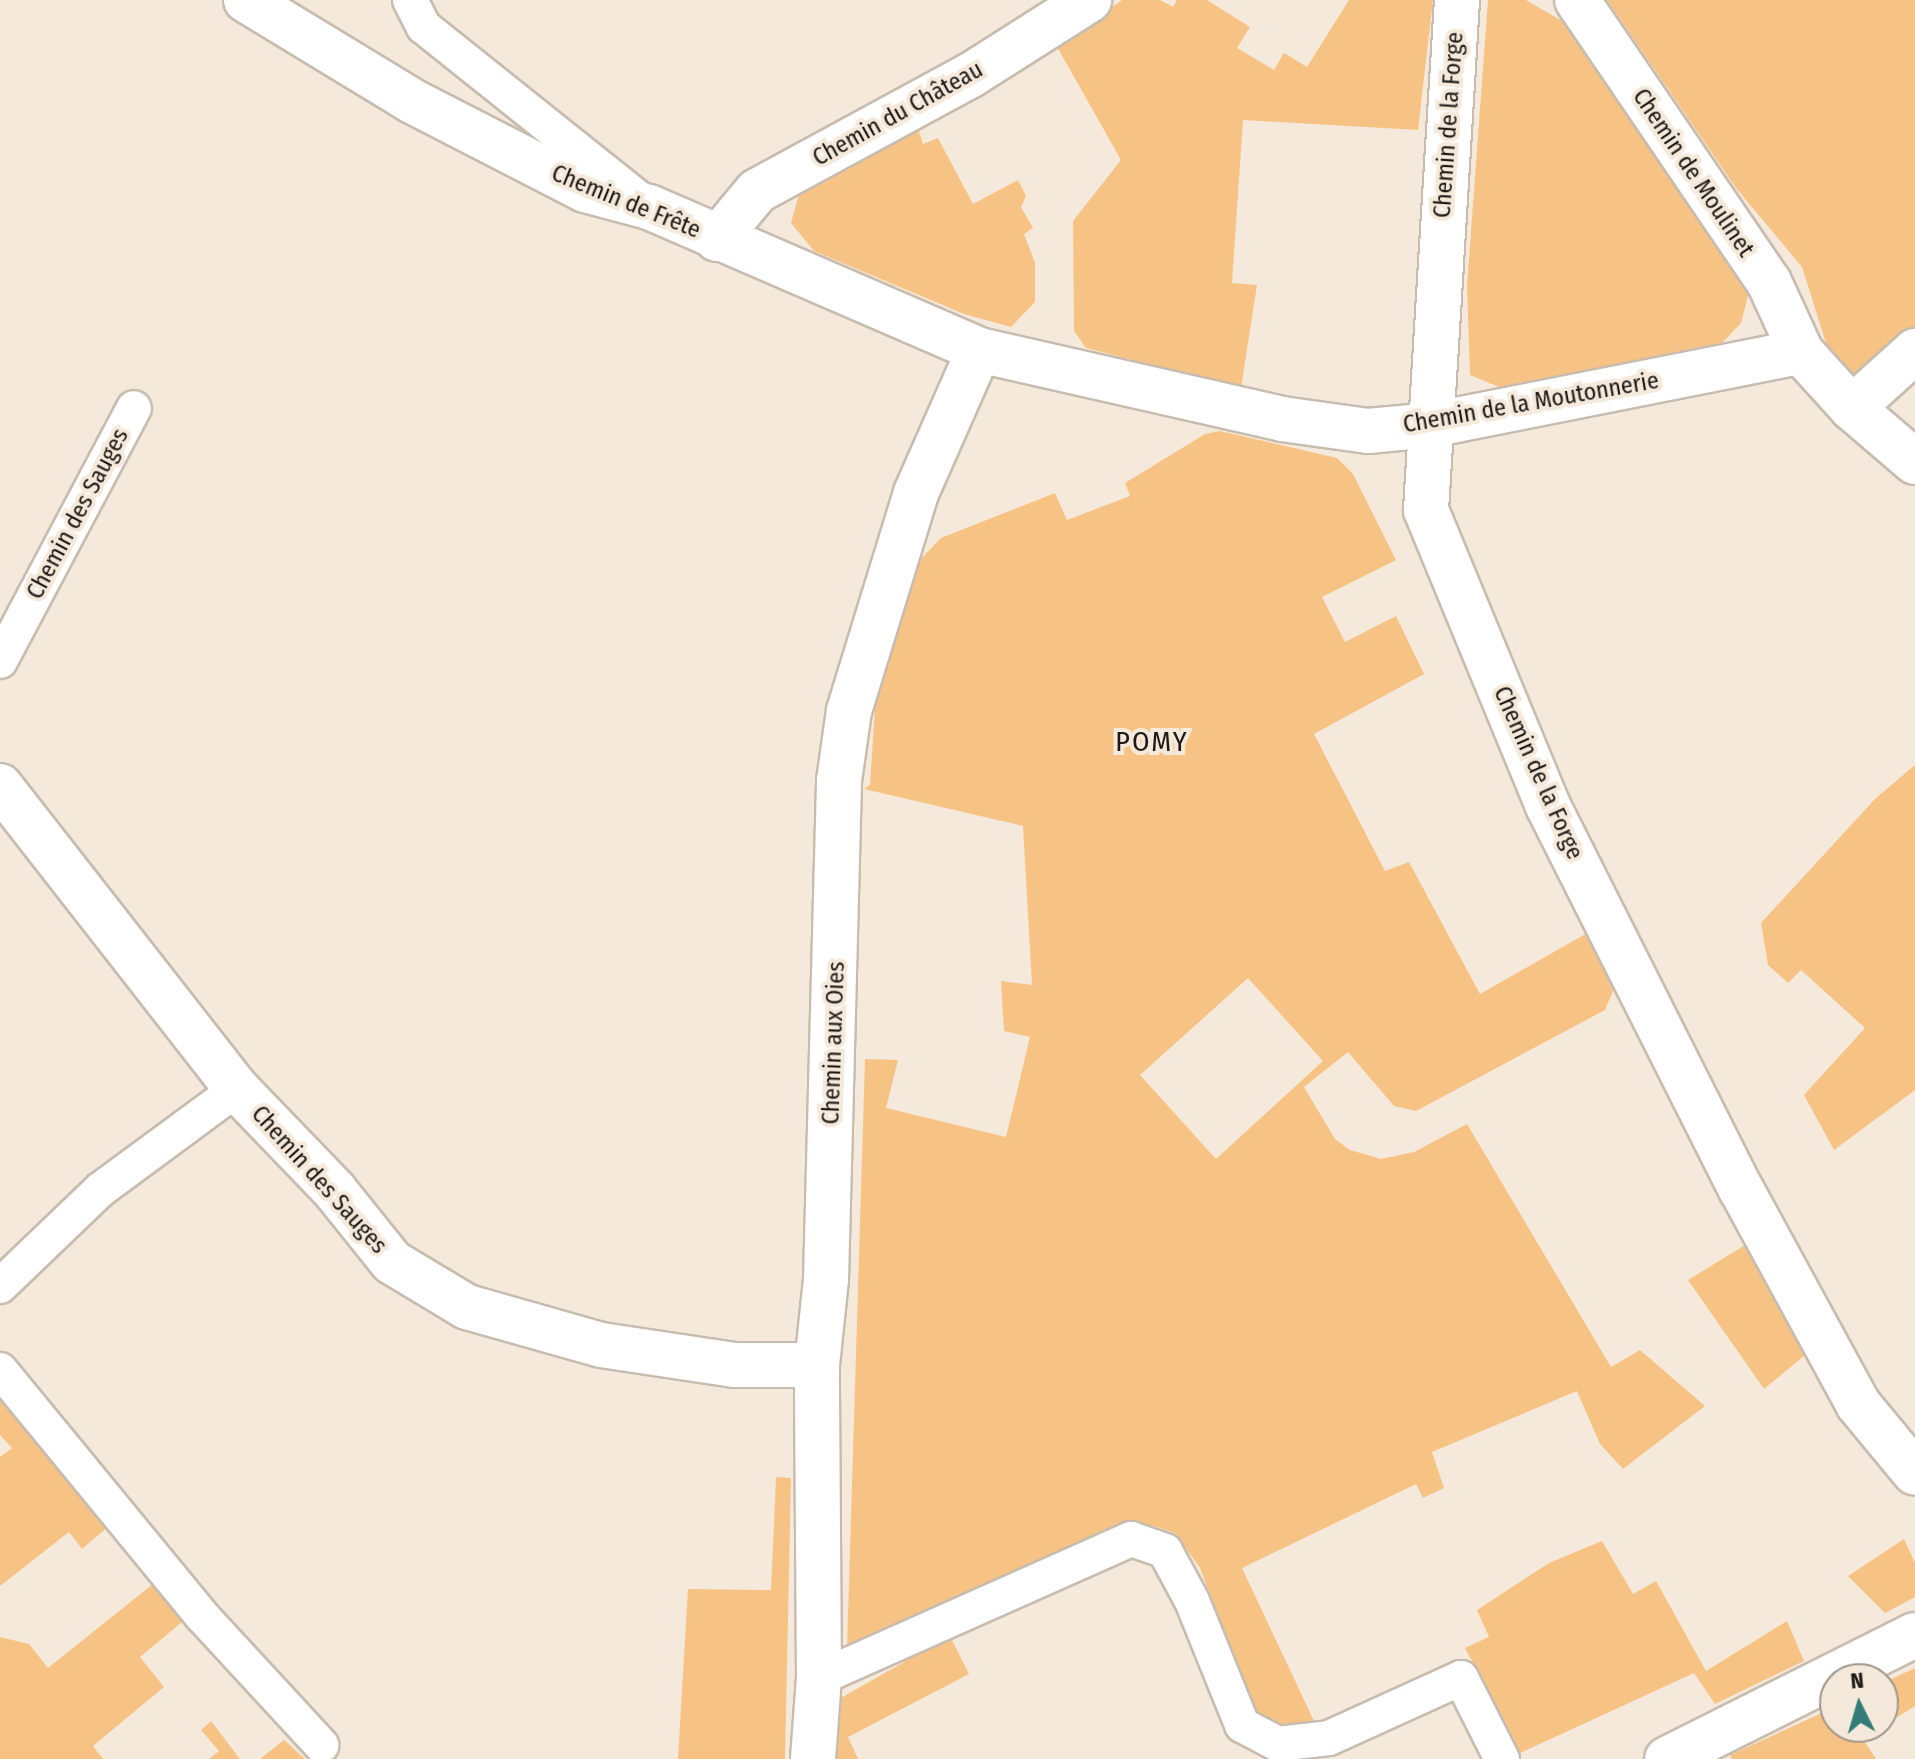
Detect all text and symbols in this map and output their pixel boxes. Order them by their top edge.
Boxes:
street label: Chemin de la Forge [1428,31,1470,219]
street label: Chemin du Château [808,55,988,173]
street label: Chemin de Moulinet [1626,83,1760,263]
street label: Chemin de Frête [547,159,705,245]
street label: Chemin de la Moutonnerie [1401,366,1661,440]
street label: Chemin des Sauges [21,424,135,604]
street label: Chemin de la Forge [1487,682,1589,864]
district label: POMY [1115,725,1189,759]
street label: Chemin aux Oies [817,961,851,1125]
street label: Chemin des Sauges [245,1100,393,1260]
north arrow [1819,1663,1899,1743]
text: N [1849,1667,1865,1695]

